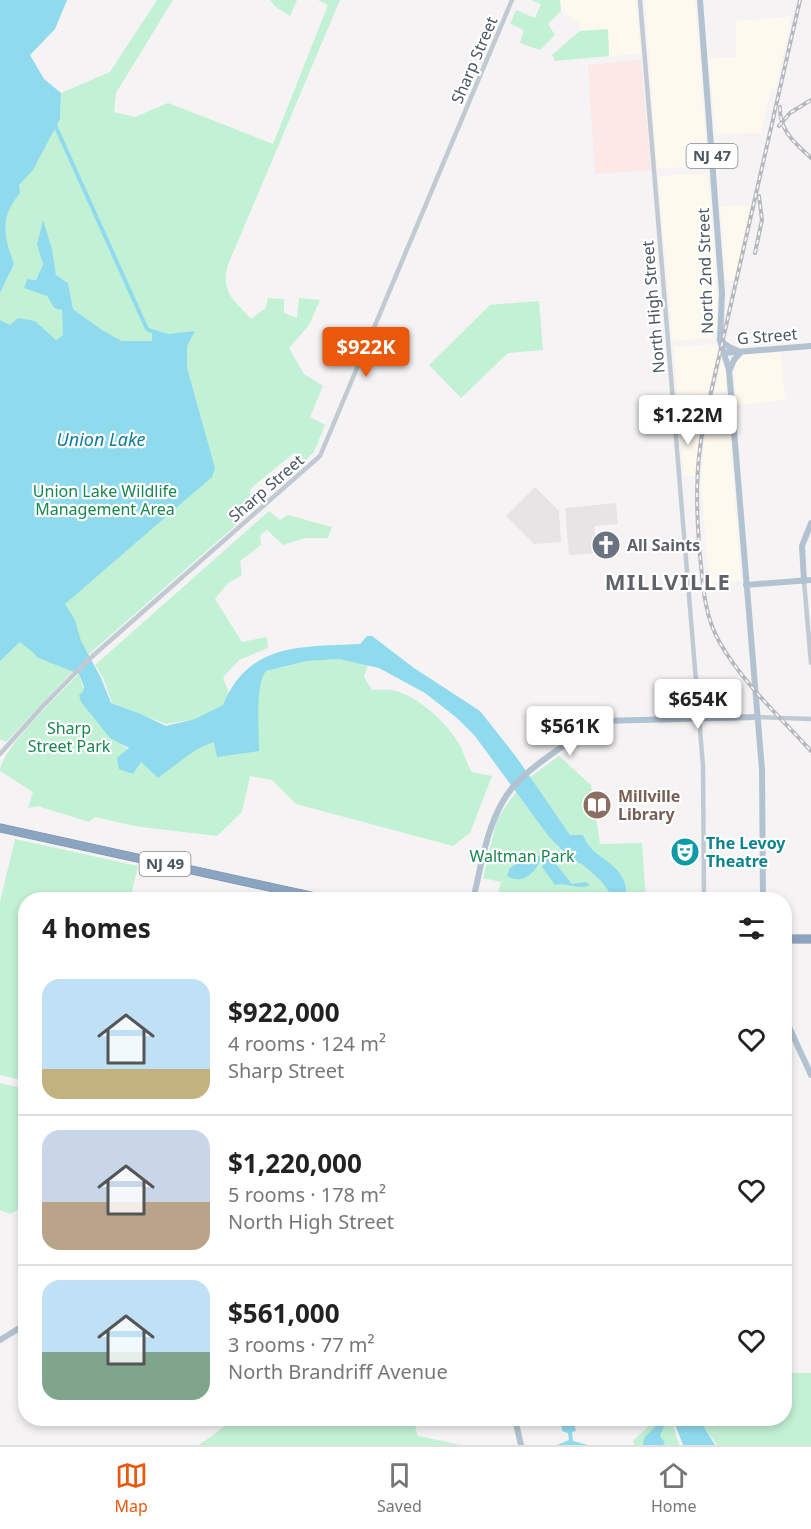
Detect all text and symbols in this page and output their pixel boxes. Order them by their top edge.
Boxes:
street label: Sharp Street [446,13,502,107]
road number: NJ 47 [686,144,738,168]
street label: North 2nd Street [692,207,718,334]
street label: North High Street [636,240,670,374]
street label: G Street [736,322,798,350]
pin: $922K [324,327,408,378]
text: $922K [336,333,396,360]
pin: $1.22M [639,395,737,446]
text: $1.22M [653,401,723,428]
water label: Union Lake [57,427,145,451]
street label: Sharp Street [224,449,308,527]
park label: Union Lake Wildlife Management Area [33,480,177,520]
church icon: All Saints [590,529,622,561]
place label: All Saints [627,534,700,556]
district label: MILLVILLE [605,566,731,596]
pin: $654K [656,679,740,730]
text: $654K [668,685,728,712]
pin: $561K [528,706,612,757]
text: $561K [540,712,600,739]
park label: Sharp Street Park [28,717,111,757]
place label: Millville Library [618,785,680,825]
library icon: Millville Library [581,789,613,821]
place label: The Levoy Theatre [706,832,786,872]
theatre icon: The Levoy Theatre [669,836,701,868]
park label: Waltman Park [469,845,575,867]
road number: NJ 49 [140,852,190,876]
text: 4 homes [42,910,151,946]
icon: filters [735,912,768,945]
text: $922,000 [228,994,340,1030]
icon: home [90,1003,162,1075]
icon: heart [735,1023,768,1056]
text: 4 rooms · 124 m² [228,1030,386,1057]
text: Sharp Street [228,1057,344,1084]
text: $1,220,000 [228,1145,362,1181]
icon: home [90,1154,162,1226]
icon: heart [735,1174,768,1207]
text: 5 rooms · 178 m² [228,1181,386,1208]
text: North High Street [228,1208,394,1235]
text: $561,000 [228,1295,340,1331]
icon: home [90,1304,162,1376]
icon: heart [735,1324,768,1357]
text: 3 rooms · 77 m² [228,1331,375,1358]
text: North Brandriff Avenue [228,1358,448,1385]
tab: Map [115,1459,148,1517]
tab: Saved [377,1459,422,1517]
tab: Home [651,1459,696,1517]

